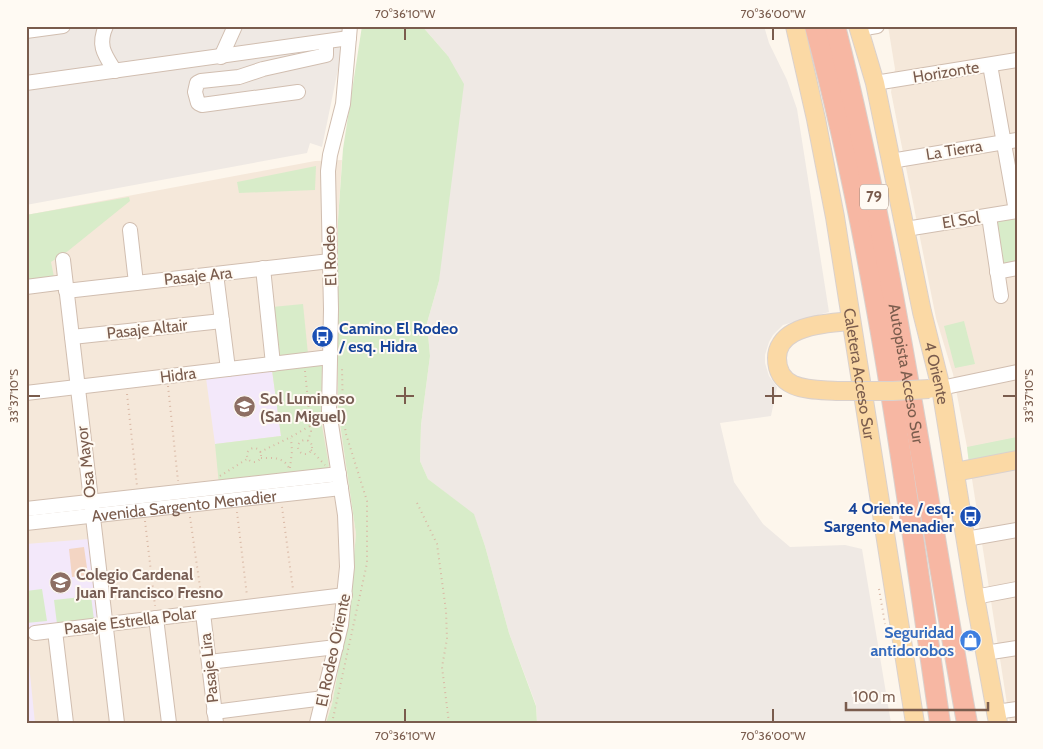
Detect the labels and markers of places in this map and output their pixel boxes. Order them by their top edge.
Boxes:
place label: Camino El Rodeo / esq. Hidra [338,319,458,356]
bus stop icon: Camino El Rodeo / esq. Hidra [311,325,335,349]
place label: Sol Luminoso (San Miguel) [260,389,355,426]
school or university icon: Sol Luminoso (San Miguel) [232,395,256,419]
place label: 4 Oriente / esq. Sargento Menadier [824,499,955,536]
bus stop icon: 4 Oriente / esq. Sargento Menadier [958,505,982,529]
place label: Colegio Cardenal Juan Francisco Fresno [75,565,223,602]
school or university icon: Colegio Cardenal Juan Francisco Fresno [48,571,72,595]
place label: Seguridad antidorobos [870,623,954,660]
shop icon: Seguridad antidorobos [958,629,982,653]

